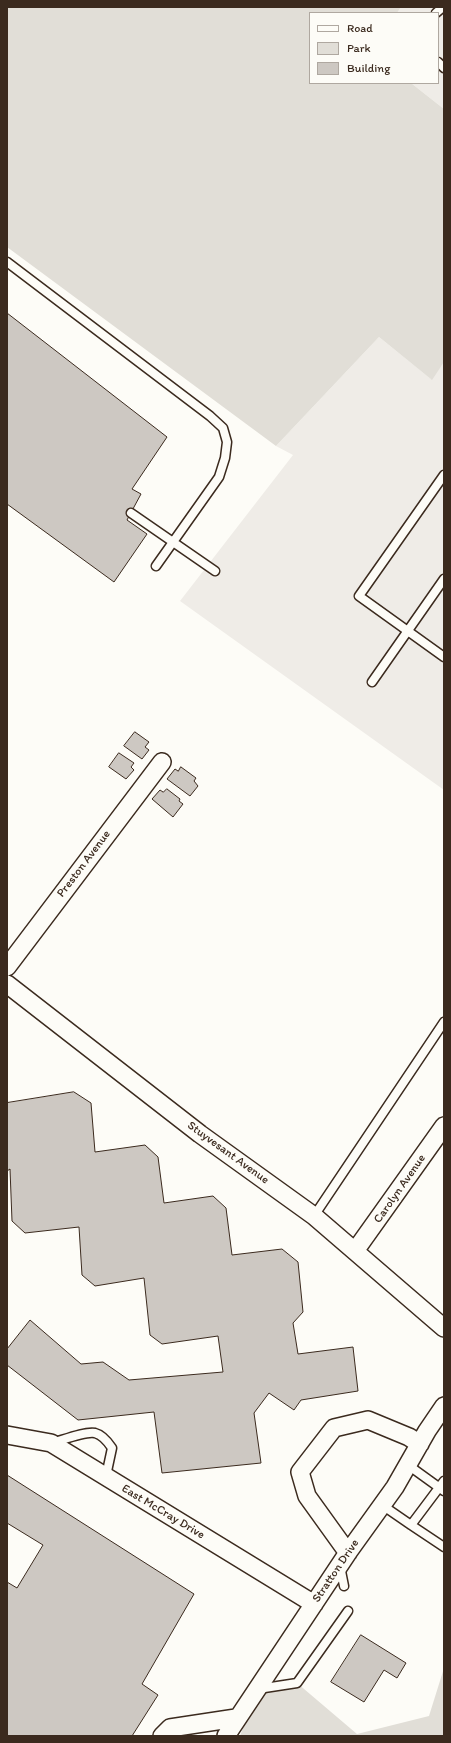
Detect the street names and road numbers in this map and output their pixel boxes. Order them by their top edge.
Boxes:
street label: Preston Avenue [54,828,114,900]
street label: Stuyvesant Avenue [184,1119,272,1187]
street label: Carolyn Avenue [371,1152,429,1226]
street label: East McCray Drive [119,1482,207,1542]
street label: Stratton Drive [310,1537,362,1605]

